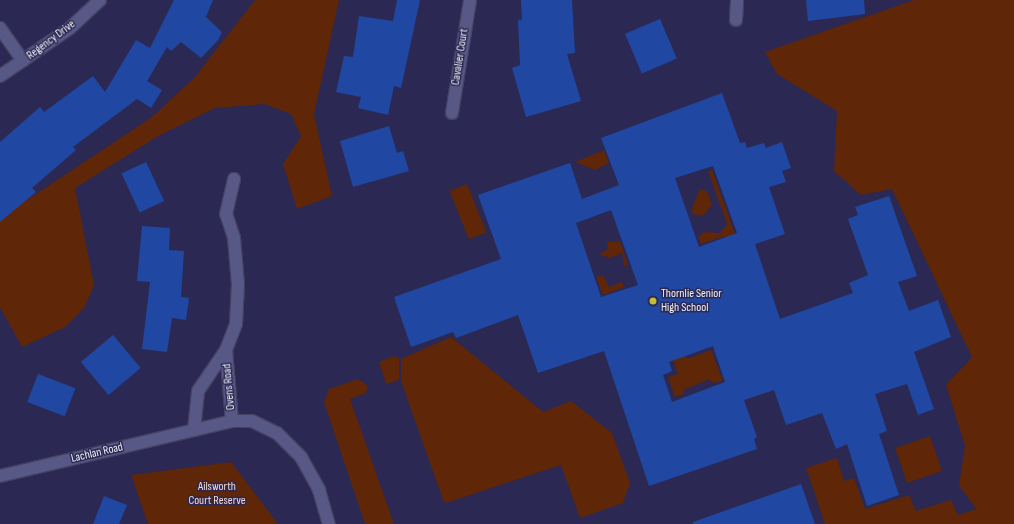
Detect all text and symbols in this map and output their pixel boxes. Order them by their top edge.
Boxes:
street label: Regency Drive [24,17,78,63]
street label: Cavalier Court [448,28,472,86]
place label: Thornlie Senior High School [661,287,722,315]
marker: Thornlie Senior High School [648,296,658,306]
street label: Ovens Road [220,363,238,411]
street label: Lachlan Road [70,440,124,466]
park label: Ailsworth Court Reserve [188,480,246,508]

